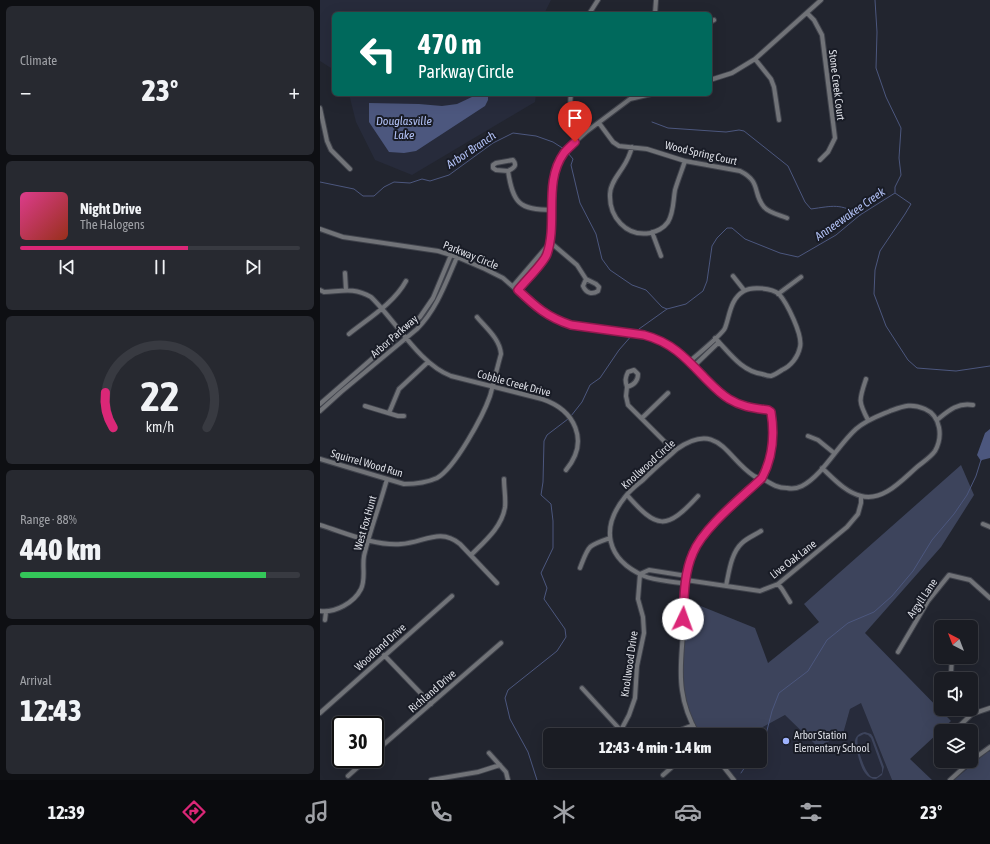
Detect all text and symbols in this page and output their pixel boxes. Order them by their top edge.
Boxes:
icon: left [352,28,404,80]
text: 470 m [418,28,481,60]
street label: Stone Creek Court [827,49,847,121]
text: Climate [20,53,57,68]
text: Parkway Circle [418,61,514,82]
text: 23° [142,73,178,107]
text: − [20,78,31,104]
text: + [289,78,300,104]
pin [558,101,592,142]
icon: arrive [564,107,586,129]
water label: Douglasville Lake [376,114,433,142]
water label: Arbor Branch [443,128,498,172]
street label: Wood Spring Court [664,139,738,167]
water label: Anneewakee Creek [811,184,888,244]
text: Night Drive [80,200,142,217]
text: The Halogens [80,217,145,232]
street label: Parkway Circle [442,238,500,272]
icon: previous [56,256,78,278]
icon: pause [149,256,171,278]
icon: next [242,256,264,278]
street label: Arbor Parkway [368,312,420,360]
street label: Cobble Creek Drive [476,367,552,399]
text: 22 [140,372,180,420]
text: km/h [146,419,174,435]
street label: Knollwood Circle [619,437,677,491]
street label: Squirrel Wood Run [330,447,404,479]
street label: West Fox Hunt [351,494,379,552]
text: Range · 88% [20,512,77,527]
text: 440 km [20,532,101,566]
street label: Live Oak Lane [768,537,818,581]
street label: Argyll Lane [905,576,939,620]
position arrow [662,598,704,640]
north arrow [934,620,978,664]
map controls [934,620,978,768]
street label: Woodland Drive [352,621,408,673]
street label: Knollwood Drive [618,630,640,698]
street label: Richland Drive [406,667,458,715]
button: sound [934,672,978,716]
text: Arrival [20,673,52,688]
text: 12:43 [20,693,82,727]
speed limit sign: 30 [332,716,384,768]
button: layers [934,724,978,768]
place label: Arbor Station Elementary School [794,729,870,754]
marker: Arbor Station Elementary School [781,736,791,746]
text: 12:43 · 4 min · 1.4 km [599,739,711,756]
icon: directions [180,798,208,826]
icon: music [303,798,331,826]
icon: phone [427,798,455,826]
icon: climate [550,798,578,826]
icon: car [674,798,702,826]
icon: filters [797,798,825,826]
text: 12:39 [48,802,85,823]
text: 23° [920,802,942,823]

